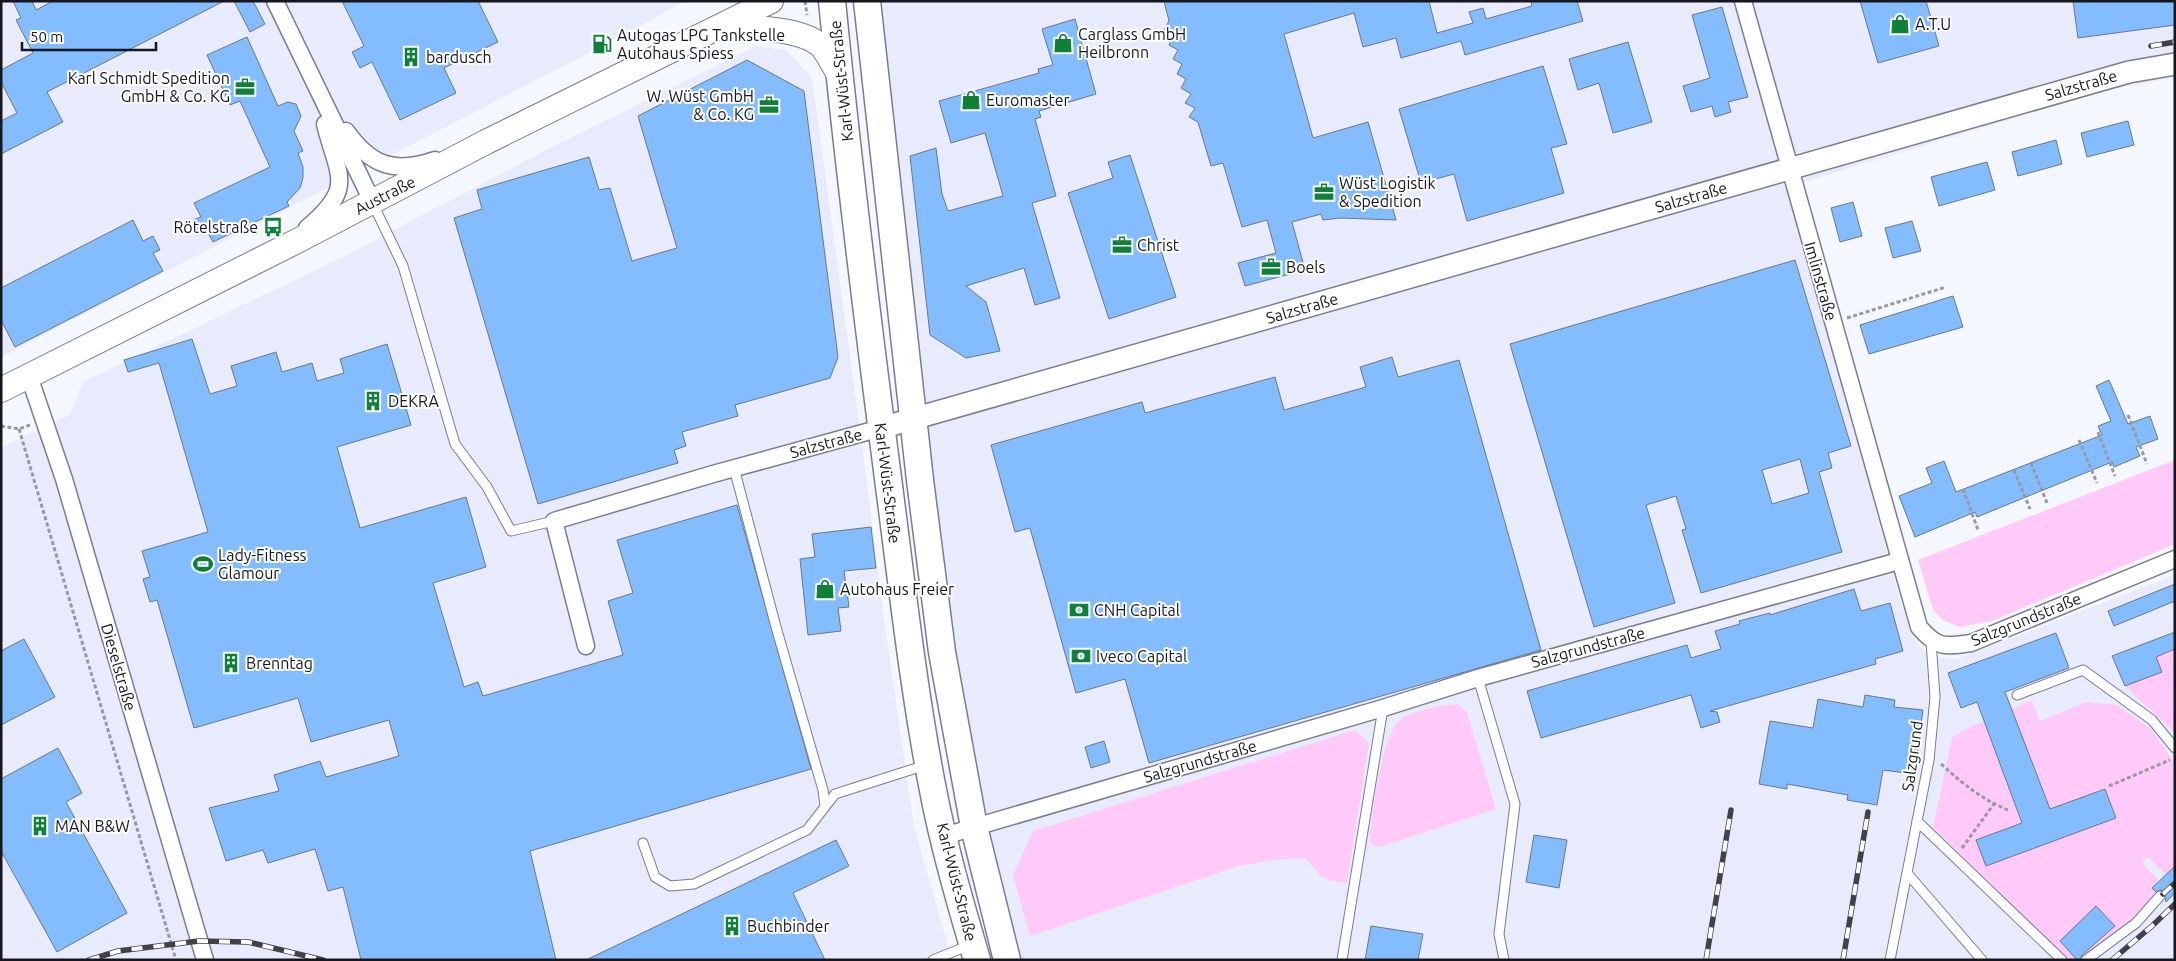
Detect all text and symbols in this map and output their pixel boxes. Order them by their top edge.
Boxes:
shop icon: A.T.U [1889,13,1911,35]
place label: A.T.U [1915,15,1951,33]
scale bar [22,20,156,52]
street label: Karl-Wüst-Straße [826,20,856,142]
place label: Carglass GmbH Heilbronn [1078,25,1186,61]
place label: Autogas LPG Tankstelle Autohaus Spiess [617,26,785,62]
text: 50 m [30,28,63,45]
shop icon: Carglass GmbH Heilbronn [1052,32,1074,54]
fuel station icon: Autogas LPG Tankstelle Autohaus Spiess [591,33,613,55]
building icon: bardusch [400,46,422,68]
place label: bardusch [426,48,492,66]
street label: Salzstraße [2043,66,2119,104]
place label: Karl Schmidt Spedition GmbH & Co. KG [68,69,230,105]
office icon: Karl Schmidt Spedition GmbH & Co. KG [234,76,256,98]
place label: W. Wüst GmbH & Co. KG [646,87,754,123]
shop icon: Euromaster [960,89,982,111]
place label: Euromaster [986,91,1070,109]
office icon: W. Wüst GmbH & Co. KG [758,94,780,116]
street label: Austraße [352,172,418,218]
place label: Wüst Logistik & Spedition [1339,174,1435,210]
street label: Salzstraße [1653,178,1729,216]
office icon: Wüst Logistik & Spedition [1313,181,1335,203]
bus stop icon: Rötelstraße [262,216,284,238]
place label: Rötelstraße [173,218,258,236]
office icon: Christ [1111,234,1133,256]
place label: Christ [1137,236,1180,254]
street label: Imlinstraße [1801,240,1841,322]
office icon: Boels [1260,256,1282,278]
place label: Boels [1286,258,1326,276]
street label: Salzstraße [1264,289,1340,327]
building icon: DEKRA [362,390,384,412]
place label: DEKRA [388,392,439,410]
street label: Karl-Wüst-Straße [872,422,904,544]
street label: Salzstraße [788,425,864,461]
place label: Lady-Fitness Glamour [218,546,307,582]
sports icon: Lady-Fitness Glamour [192,553,214,575]
shop icon: Autohaus Freier [814,578,836,600]
place label: Autohaus Freier [840,580,954,598]
street label: Salzgrundstraße [1968,589,2084,649]
bank icon: CNH Capital [1068,599,1090,621]
place label: CNH Capital [1094,601,1180,619]
street label: Dieselstraße [98,621,140,713]
street label: Salzgrundstraße [1529,623,1647,671]
bank icon: Iveco Capital [1070,645,1092,667]
place label: Iveco Capital [1096,647,1187,665]
building icon: Brenntag [220,652,242,674]
place label: Brenntag [246,654,313,672]
street label: Salzgrund [1898,720,1926,792]
street label: Salzgrundstraße [1141,736,1259,786]
building icon: MAN B&W [29,815,51,837]
place label: MAN B&W [55,817,130,835]
street label: Karl-Wüst-Straße [934,821,980,943]
building icon: Buchbinder [721,915,743,937]
place label: Buchbinder [747,917,830,935]

